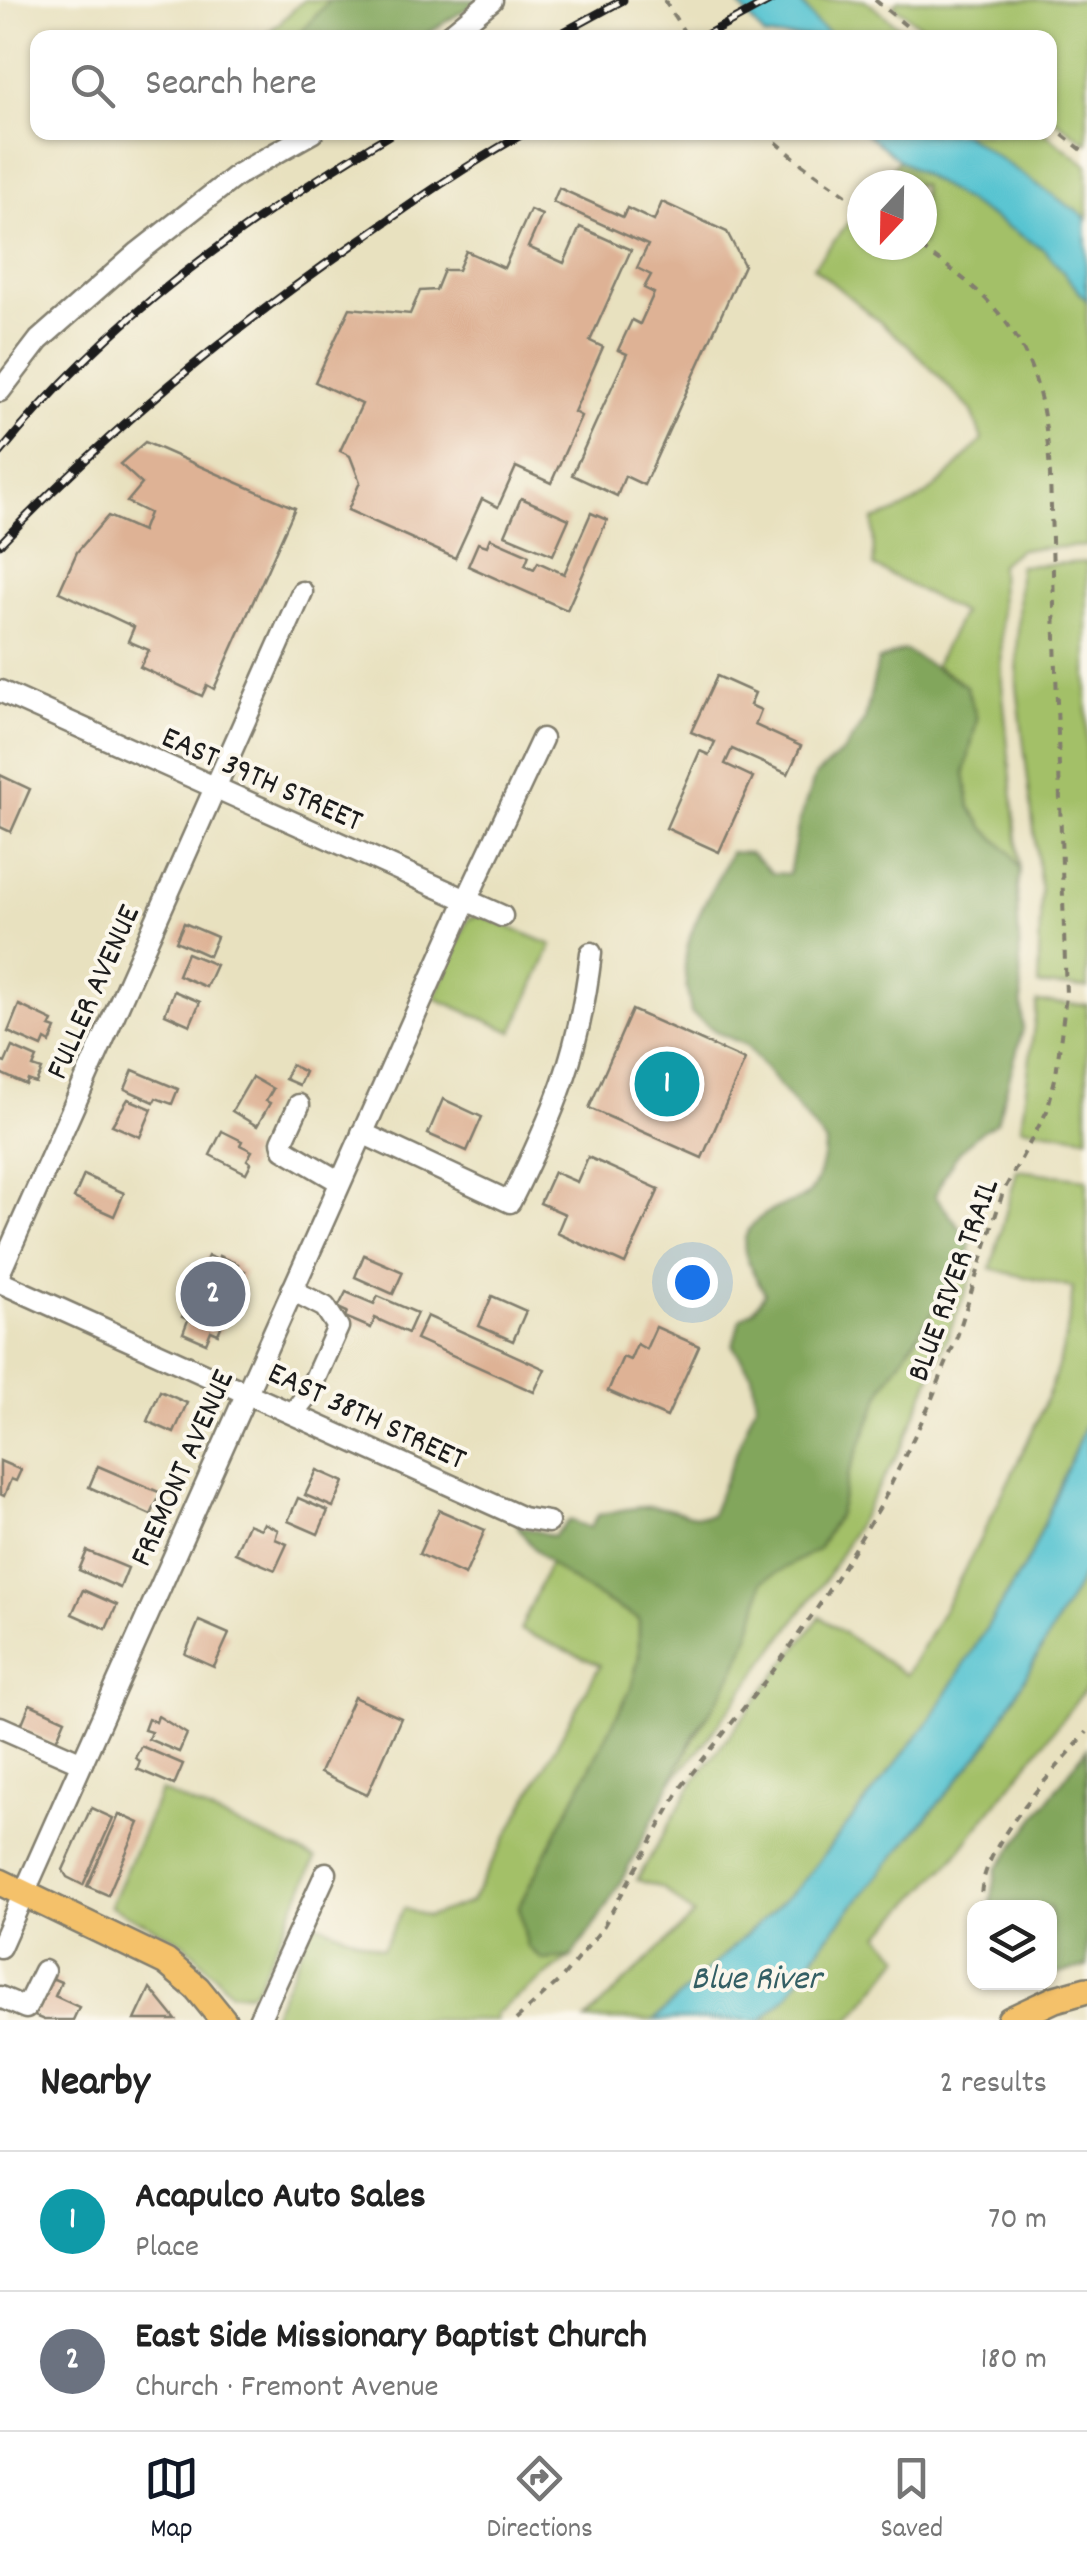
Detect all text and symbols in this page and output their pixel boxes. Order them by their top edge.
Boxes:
search box [30,30,1057,140]
icon: search [65,58,120,113]
text: Search here [145,58,317,113]
north arrow [847,170,937,260]
street label: EAST 39TH STREET [153,717,369,847]
street label: FULLER AVENUE [37,898,155,1088]
pin: 1 [634,1046,700,1122]
street label: BLUE RIVER TRAIL [898,1173,1014,1389]
pin: 2 [180,1256,246,1332]
your location [667,1257,718,1308]
street label: EAST 38TH STREET [259,1352,473,1485]
street label: FREMONT AVENUE [121,1363,249,1575]
map controls [967,1900,1057,1990]
button: layers [967,1900,1057,1990]
water label: Blue River [691,1956,825,2006]
text: Nearby [40,2055,150,2115]
text: 2 results [940,2062,1047,2108]
text: Acapulco Auto Sales [135,2171,426,2226]
text: 1 [69,2198,76,2244]
text: 70 m [988,2198,1047,2244]
text: Place [135,2226,199,2272]
text: East Side Missionary Baptist Church [135,2311,647,2366]
text: 2 [66,2338,79,2384]
text: 180 m [980,2338,1047,2384]
text: Church · Fremont Avenue [135,2366,439,2412]
tab: Map [144,2451,199,2551]
tab: Directions [487,2451,593,2551]
tab: Saved [881,2451,943,2551]

